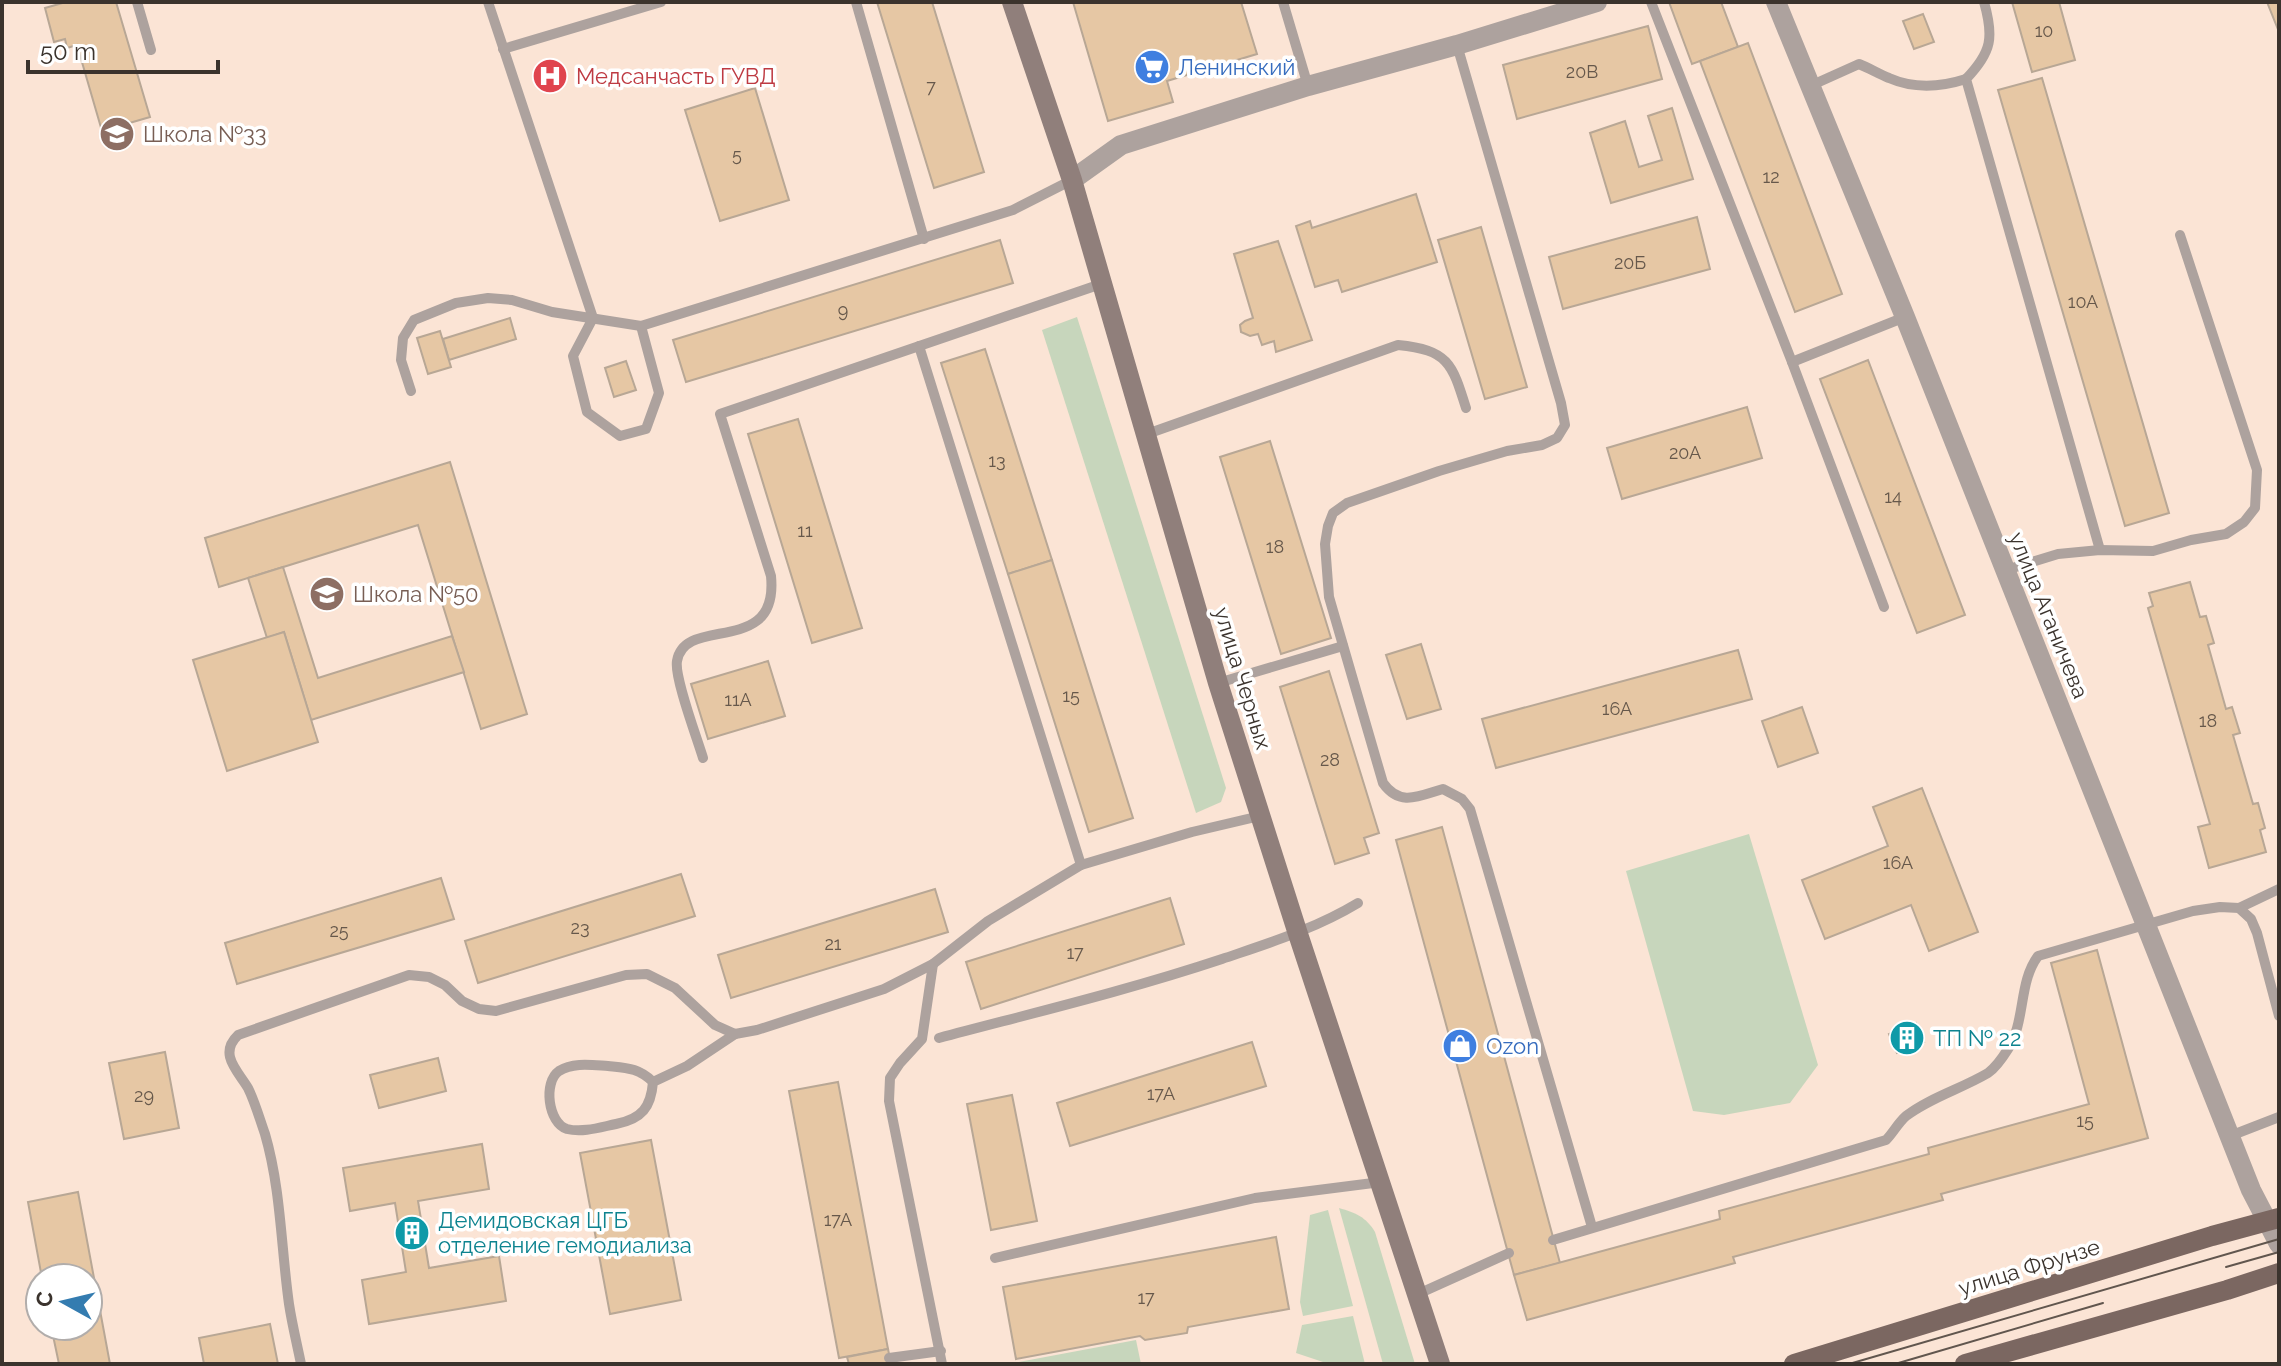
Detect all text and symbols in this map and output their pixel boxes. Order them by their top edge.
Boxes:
house number: 10 [2035,20,2053,41]
scale bar [28,24,218,74]
text: 50 m [40,37,96,66]
supermarket icon: Ленинский [1133,48,1171,86]
place label: Ленинский [1178,54,1295,80]
hospital icon: Медсанчасть ГУВД [531,57,569,95]
house number: 20В [1566,61,1598,82]
place label: Медсанчасть ГУВД [576,63,776,89]
house number: 7 [926,76,936,97]
school or university icon: Школа №33 [98,115,136,153]
place label: Школа №33 [143,121,267,147]
house number: 5 [732,144,742,165]
house number: 12 [1762,166,1780,187]
house number: 20Б [1614,252,1646,273]
house number: 10А [2068,291,2098,312]
house number: 9 [838,300,848,321]
house number: 20А [1669,442,1701,463]
house number: 13 [988,450,1006,471]
house number: 14 [1884,486,1902,507]
house number: 11 [797,520,813,541]
street label: улица Аганичева [2004,528,2094,702]
house number: 18 [1266,536,1284,557]
school or university icon: Школа №50 [308,575,346,613]
place label: Школа №50 [353,581,479,607]
street label: улица Черных [1209,604,1277,752]
house number: 15 [1062,685,1080,706]
house number: 11А [724,689,752,710]
house number: 16А [1602,698,1632,719]
house number: 18 [2199,710,2217,731]
house number: 28 [1320,749,1340,770]
house number: 16А [1883,852,1913,873]
house number: 23 [571,917,590,938]
house number: 25 [329,920,349,941]
house number: 21 [824,933,842,954]
house number: 17 [1066,942,1084,963]
building icon: ТП № 22 [1888,1019,1926,1057]
place label: ТП № 22 [1933,1025,2021,1051]
shop icon: Ozon [1441,1027,1479,1065]
place label: Ozon [1486,1033,1539,1059]
house number: 17А [1147,1083,1175,1104]
house number: 29 [134,1085,154,1106]
house number: 15 [2076,1110,2094,1131]
place label: Демидовская ЦГБ отделение гемодиализа [438,1207,692,1258]
house number: 17А [824,1209,852,1230]
building icon: Демидовская ЦГБ отделение гемодиализа [393,1214,431,1252]
street label: улица Фрунзе [1955,1233,2103,1301]
north arrow [24,1262,104,1342]
house number: 17 [1137,1287,1155,1308]
text: С [30,1290,58,1308]

